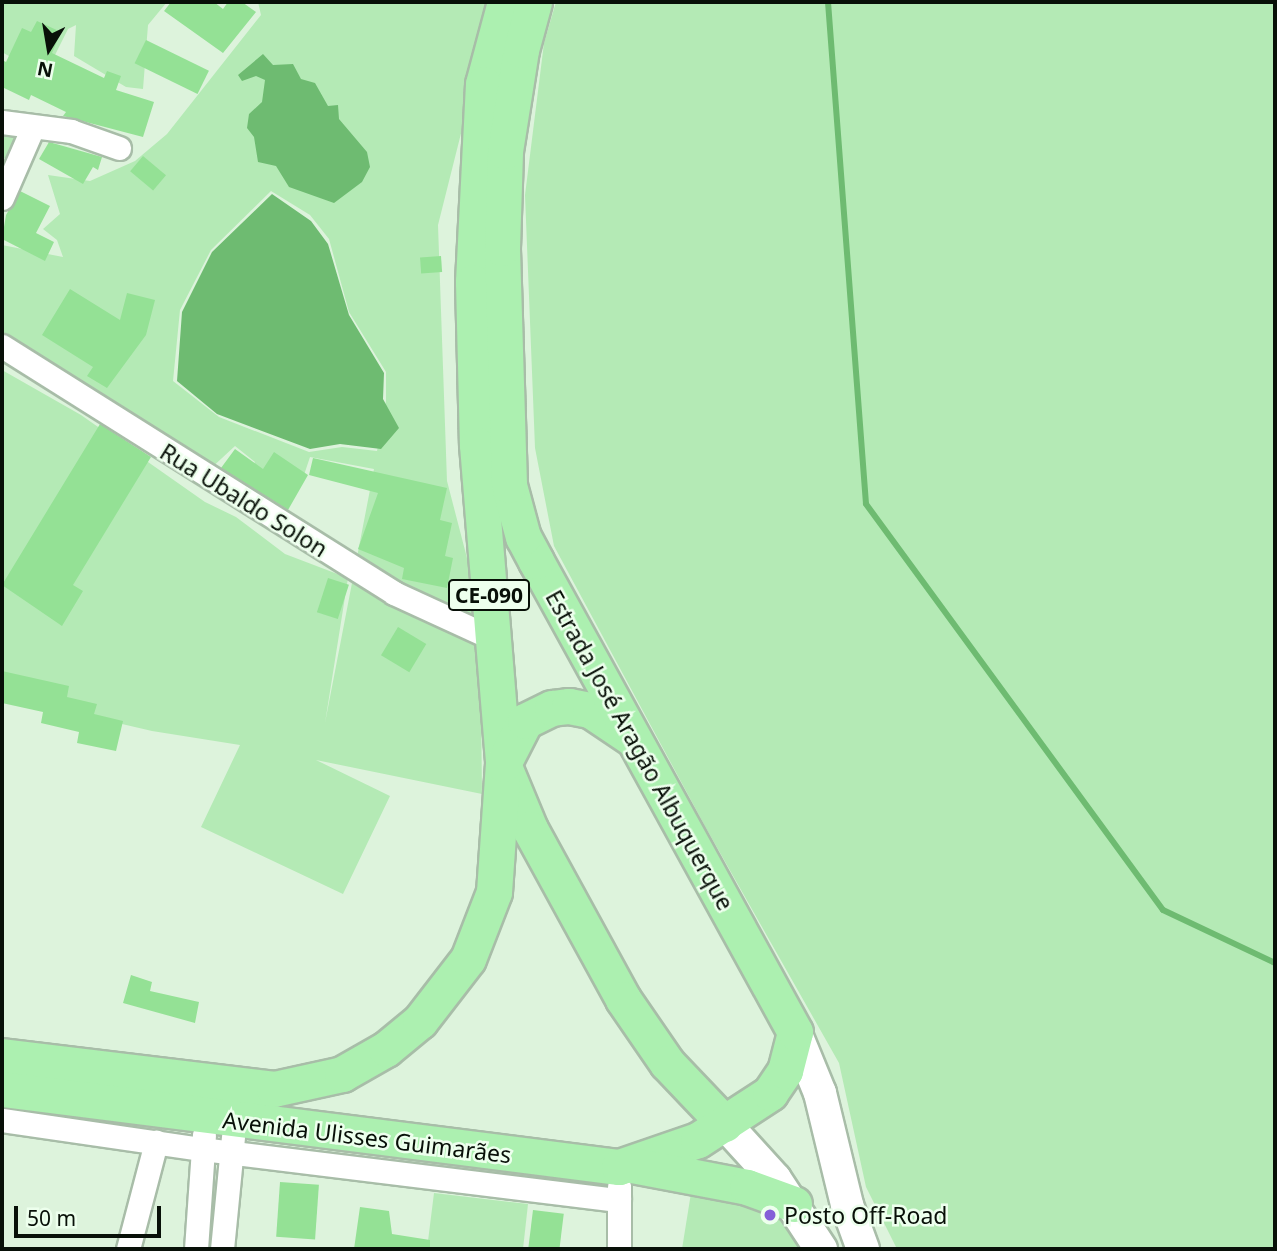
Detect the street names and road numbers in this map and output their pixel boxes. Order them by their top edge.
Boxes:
street label: Rua Ubaldo Solon [155,437,333,563]
road number: CE-090 [447,578,531,612]
street label: Estrada José Aragão Albuquerque [540,585,740,915]
street label: Avenida Ulisses Guimarães [221,1106,513,1168]

